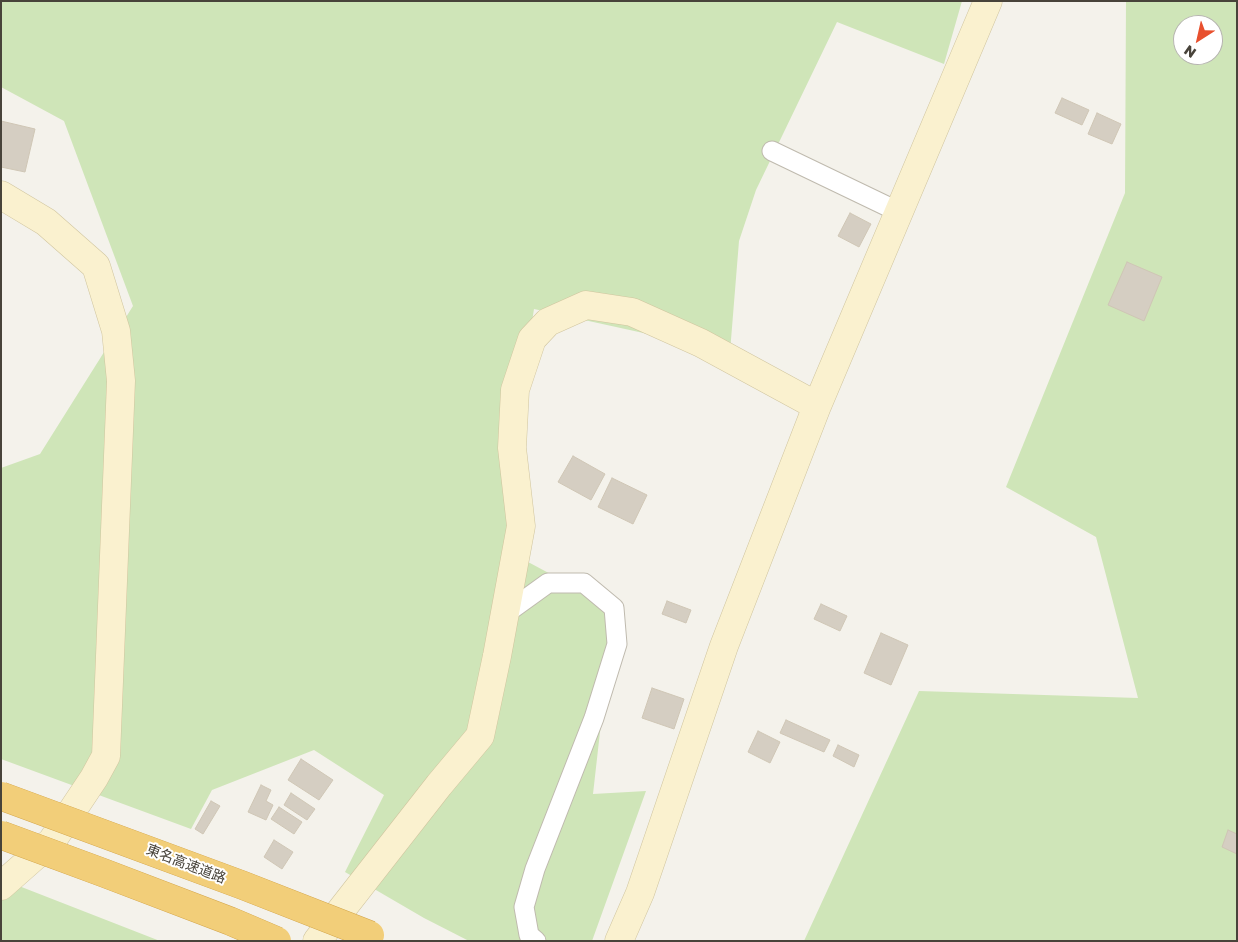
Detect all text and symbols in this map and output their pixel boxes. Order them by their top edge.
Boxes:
north arrow [1173,15,1223,65]
text: N [1180,42,1199,62]
street label: 東名高速道路 [144,841,228,887]

